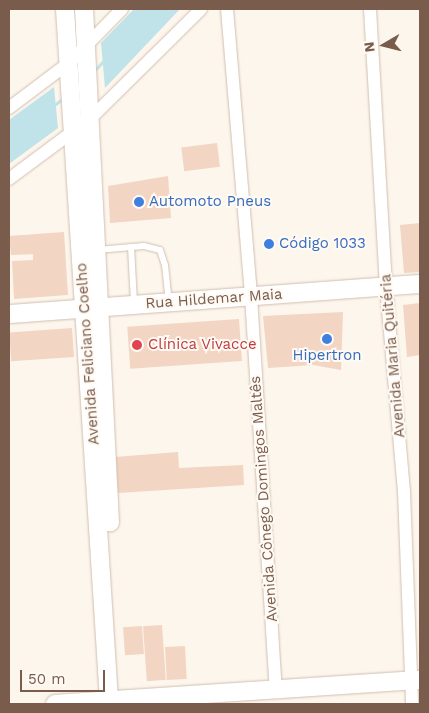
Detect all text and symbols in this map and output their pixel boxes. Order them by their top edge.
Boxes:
north arrow [359,20,409,70]
text: N [361,41,378,53]
place label: Automoto Pneus [149,193,271,211]
marker: Automoto Pneus [133,196,145,208]
place label: Código 1033 [279,235,366,253]
marker: Código 1033 [263,238,275,250]
street label: Avenida Feliciano Coelho [73,262,103,446]
street label: Avenida Maria Quitéria [377,273,409,439]
street label: Rua Hildemar Maia [145,285,283,313]
marker: Hipertron [321,333,333,345]
place label: Clínica Vivacce [148,336,257,354]
marker: Clínica Vivacce [130,338,144,352]
place label: Hipertron [292,347,362,365]
street label: Avenida Cônego Domingos Maltês [246,375,282,623]
scale bar [22,660,108,692]
text: 50 m [28,670,65,688]

